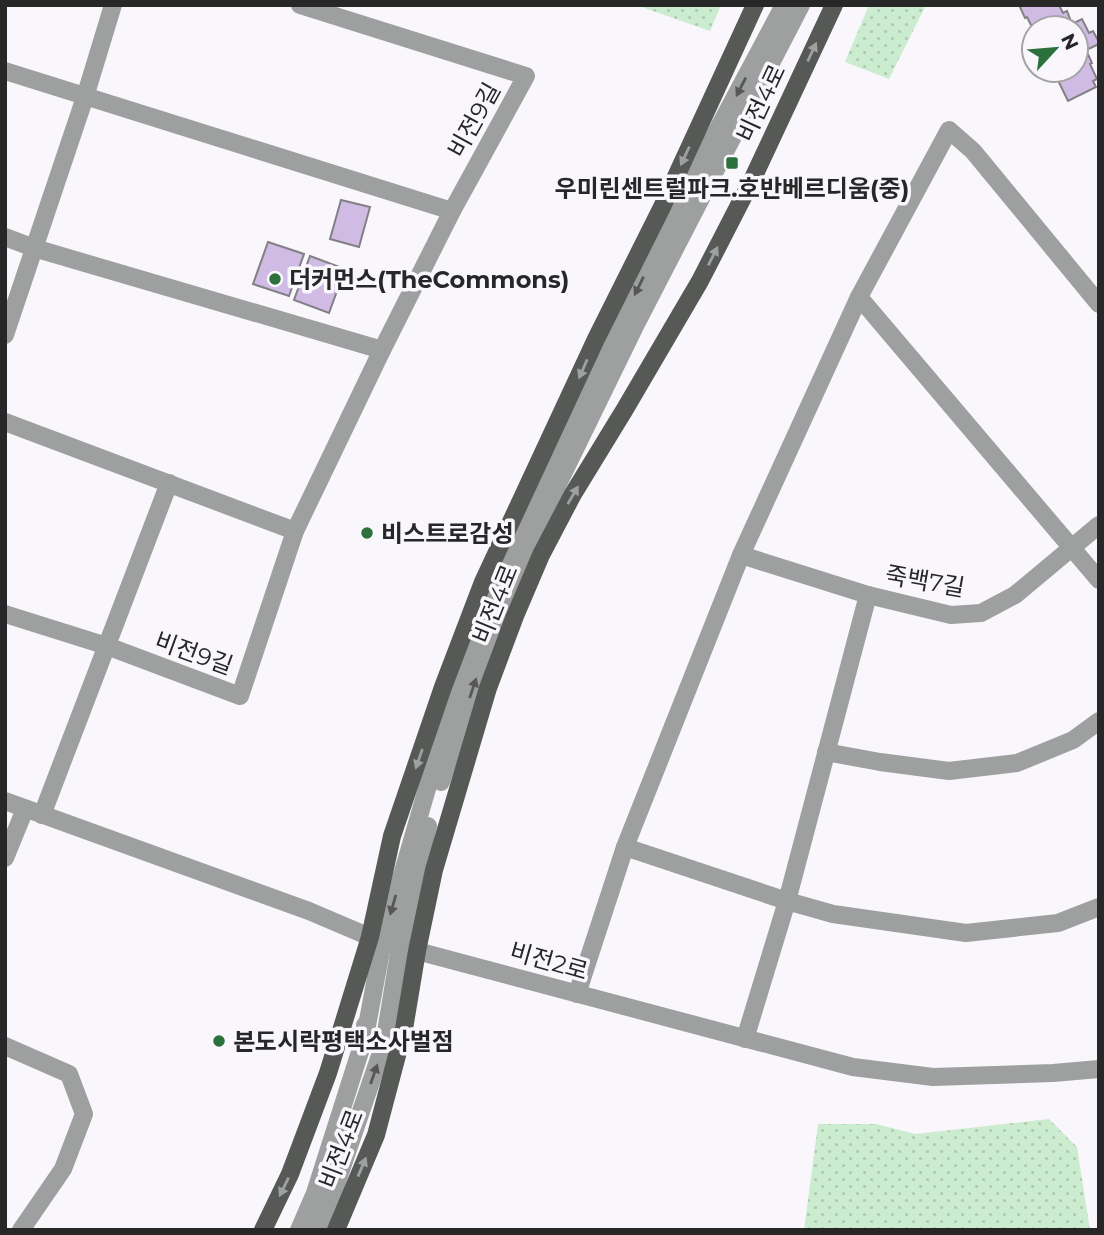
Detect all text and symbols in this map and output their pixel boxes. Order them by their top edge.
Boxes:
north arrow [1020,14,1090,84]
text: N [1056,30,1084,54]
one-way arrow [806,42,818,62]
street label: 비전4로 [731,60,791,146]
one-way arrow [735,77,747,97]
street label: 비전9길 [442,78,506,162]
one-way arrow [680,146,691,166]
marker: 우미린센트럴파크.호반베르디움(중) [724,155,740,171]
place label: 우미린센트럴파크.호반베르디움(중) [555,174,909,203]
one-way arrow [707,246,718,266]
place label: 더커먼스(TheCommons) [289,265,569,294]
marker: 더커먼스(TheCommons) [267,271,283,287]
one-way arrow [633,276,645,296]
one-way arrow [577,358,588,379]
one-way arrow [567,485,579,505]
place label: 비스트로감성 [381,519,513,548]
marker: 비스트로감성 [359,525,375,541]
street label: 죽백7길 [883,560,967,602]
street label: 비전4로 [466,561,524,647]
street label: 비전9길 [151,626,237,680]
one-way arrow [468,677,478,698]
one-way arrow [413,748,424,769]
one-way arrow [388,895,398,916]
street label: 비전2로 [507,936,591,986]
place label: 본도시락평택소사벌점 [233,1027,454,1056]
marker: 본도시락평택소사벌점 [211,1033,227,1049]
one-way arrow [369,1063,380,1084]
street label: 비전4로 [313,1105,369,1193]
one-way arrow [357,1156,368,1177]
one-way arrow [278,1177,290,1197]

